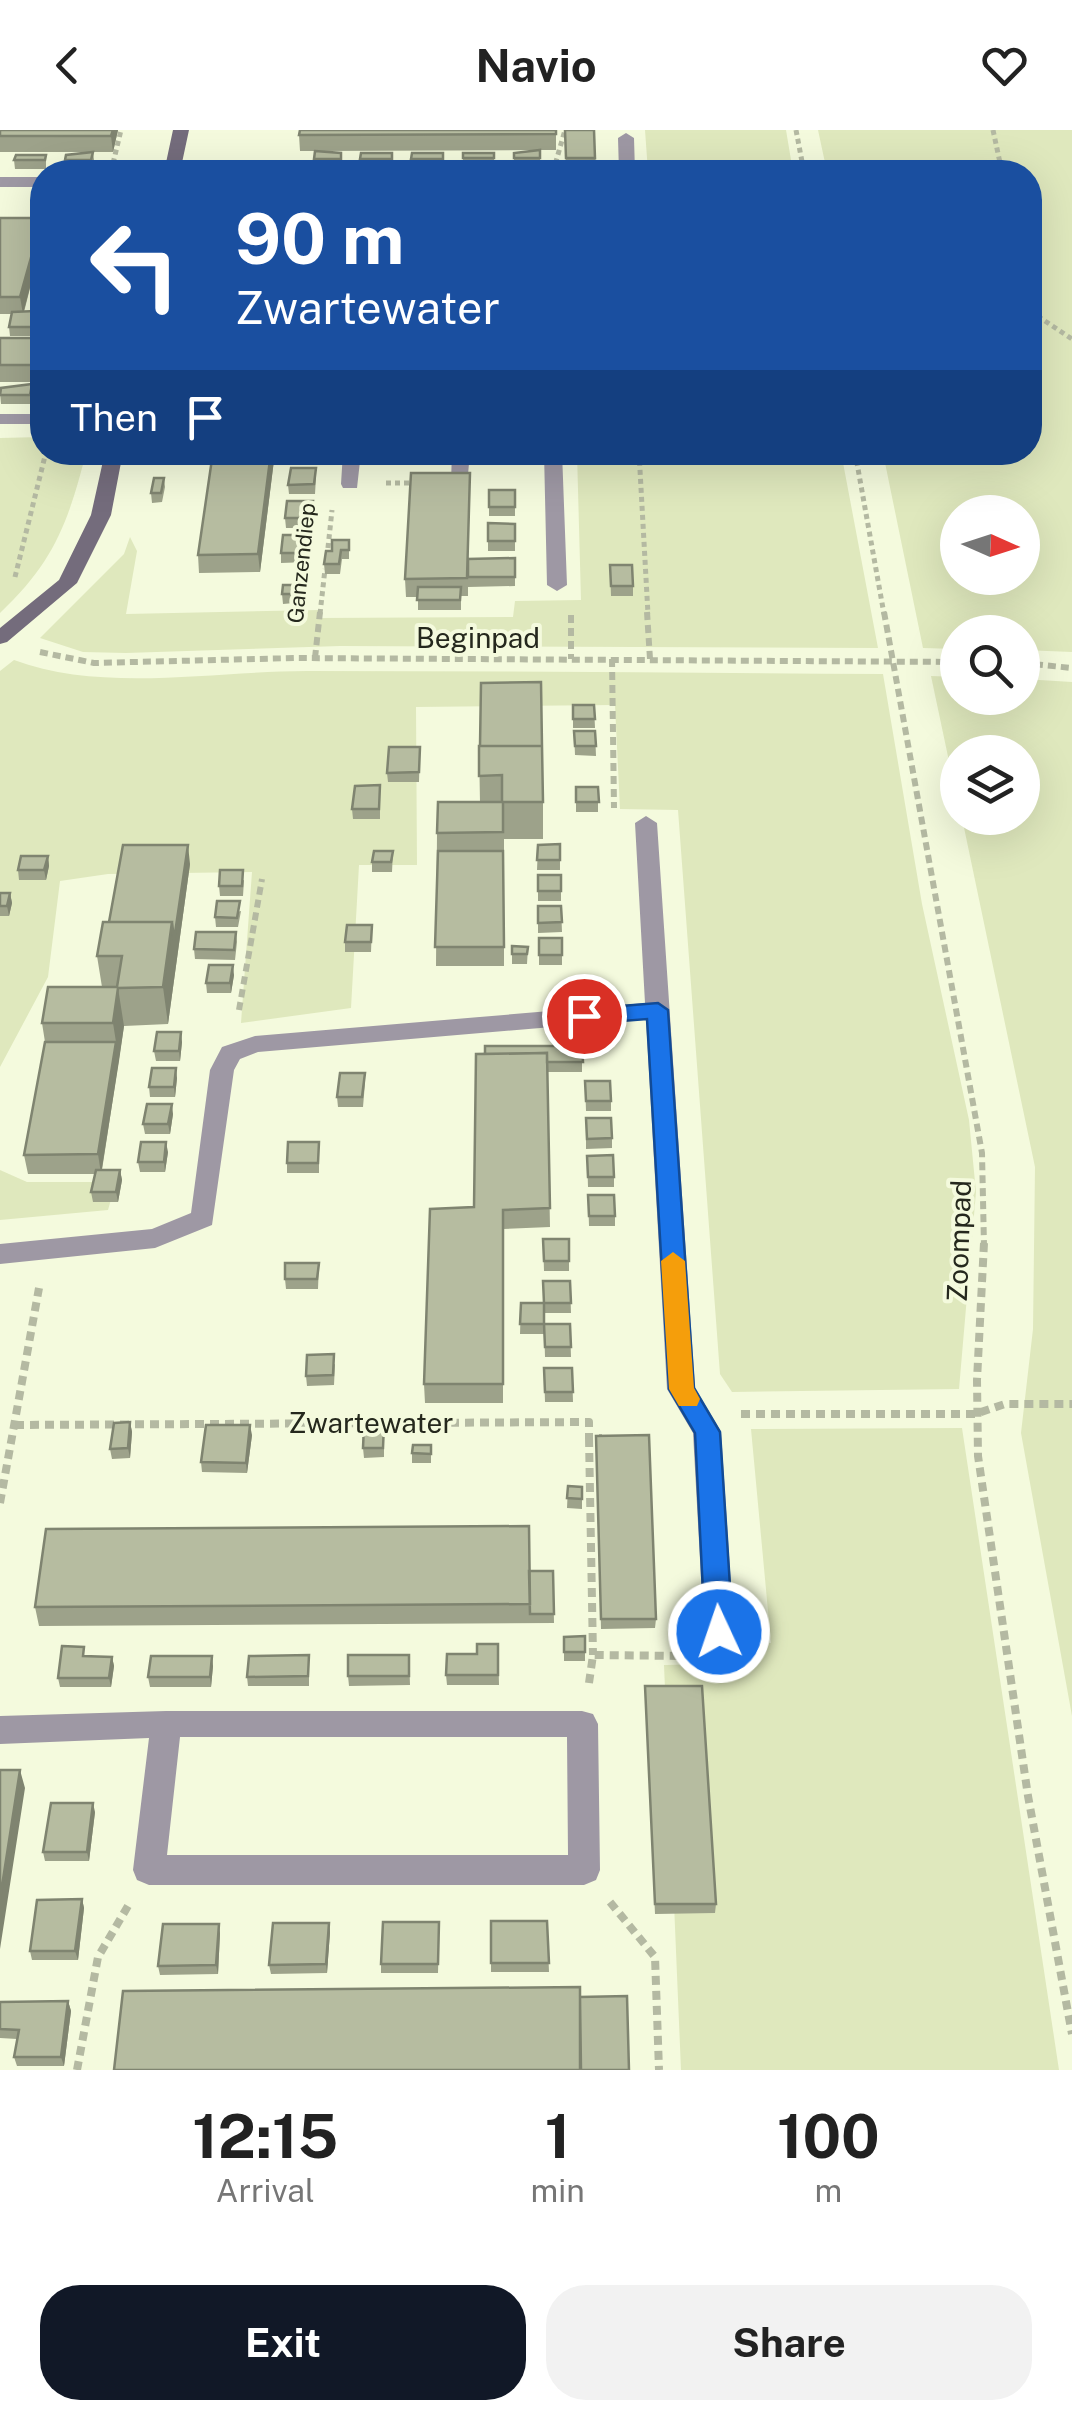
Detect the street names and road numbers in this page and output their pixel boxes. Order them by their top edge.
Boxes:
street label: Ganzendiep [282,502,320,624]
street label: Beginpad [416,621,540,654]
street label: Zoompad [940,1179,977,1303]
street label: Zwartewater [289,1406,453,1439]

